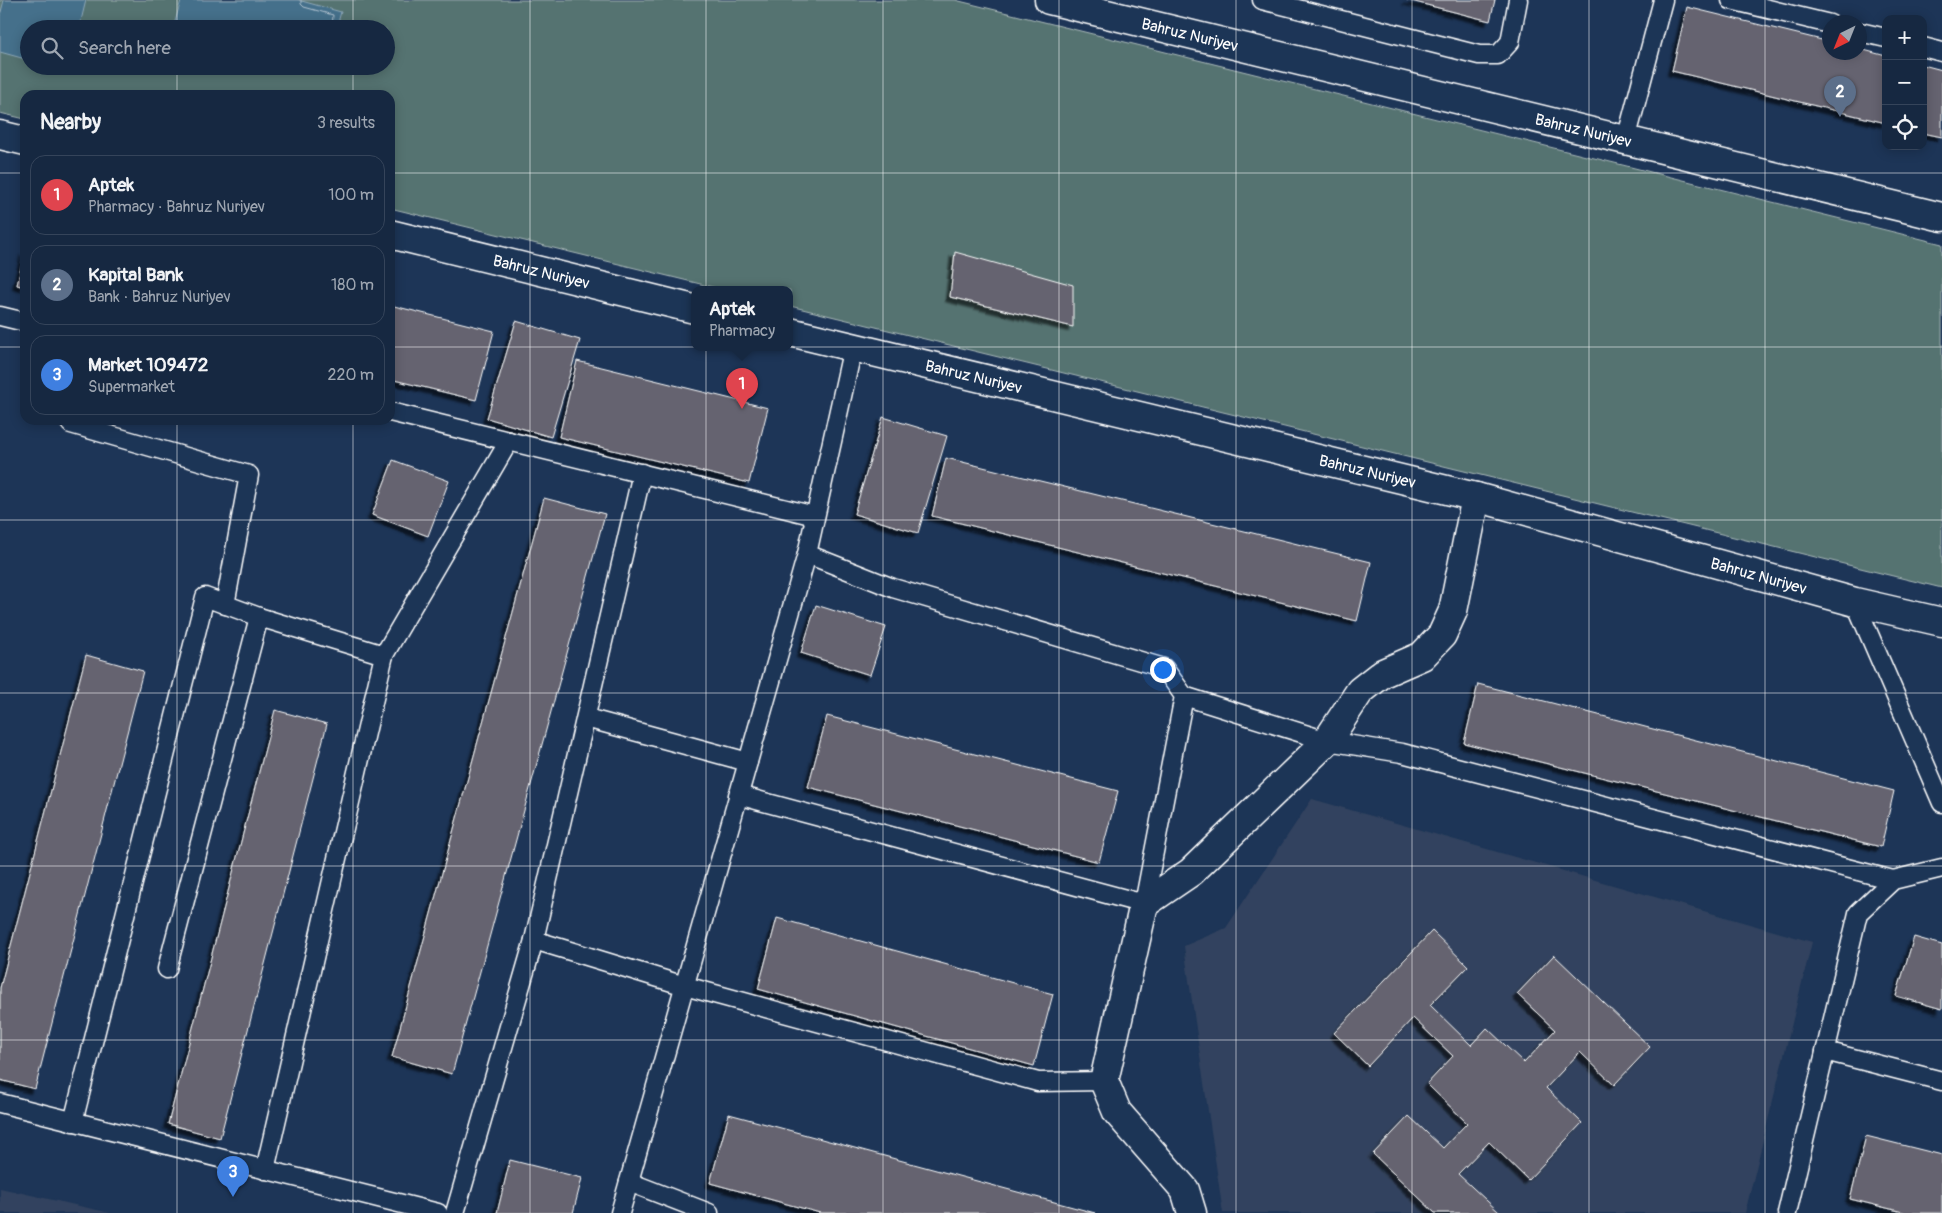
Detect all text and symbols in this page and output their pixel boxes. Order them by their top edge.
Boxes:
street label: Bahruz Nuriyev [1139,14,1240,57]
north arrow [1822,15,1867,60]
map controls [1882,15,1927,150]
button: + [1882,15,1927,60]
search box [20,20,395,75]
icon: search [38,34,66,62]
text: Search here [78,36,171,60]
button: − [1882,60,1927,105]
pin: 2 [1824,76,1856,117]
button: locate [1882,105,1927,150]
text: Nearby [40,109,101,136]
street label: Bahruz Nuriyev [1533,109,1634,152]
text: 3 results [317,113,375,133]
text: Aptek [88,173,134,197]
text: 1 [54,185,60,205]
text: 100 m [328,185,374,205]
text: Pharmacy · Bahruz Nuriyev [88,197,265,217]
street label: Bahruz Nuriyev [491,251,592,294]
text: Kapital Bank [88,263,183,287]
text: 2 [53,275,61,295]
text: 180 m [331,275,374,295]
popup [691,286,793,351]
text: Bank · Bahruz Nuriyev [88,287,231,307]
text: Aptek [709,297,755,321]
text: Pharmacy [709,321,775,341]
text: Market 109472 [88,353,208,377]
street label: Bahruz Nuriyev [923,356,1024,398]
text: 3 [53,365,61,385]
text: 220 m [328,365,374,385]
pin: 1 [726,368,758,409]
text: Supermarket [88,377,175,397]
street label: Bahruz Nuriyev [1317,451,1418,493]
street label: Bahruz Nuriyev [1708,553,1809,599]
your location [1150,657,1176,683]
pin: 3 [217,1156,249,1197]

